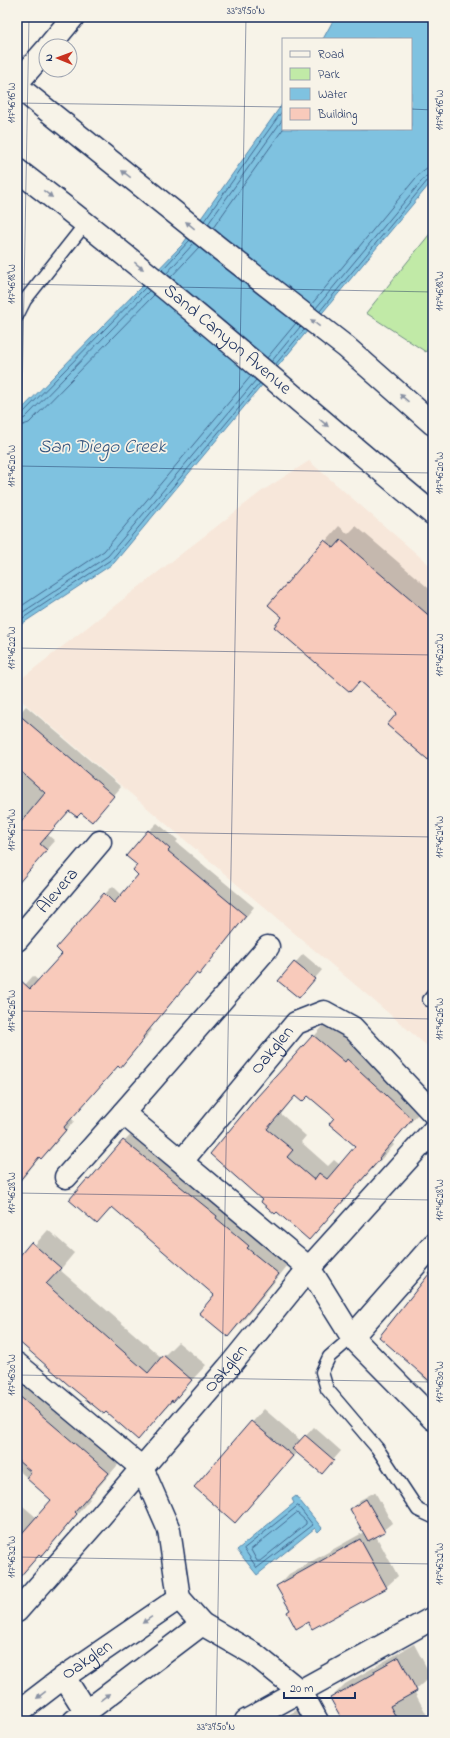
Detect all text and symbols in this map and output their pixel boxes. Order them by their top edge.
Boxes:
text: 33°39'50"N [227,4,265,19]
north arrow [38,38,78,78]
legend [282,38,412,130]
text: Road [318,46,344,64]
text: N [41,54,57,62]
text: Park [318,66,340,84]
text: 117°46'16"W [5,83,20,123]
text: Water [318,86,347,104]
text: 117°46'16"W [433,90,448,130]
text: Building [317,106,357,125]
one-way arrow [120,170,131,178]
one-way arrow [43,190,53,198]
one-way arrow [184,220,195,229]
one-way arrow [133,262,144,271]
text: 117°46'18"W [5,264,20,304]
text: 117°46'18"W [433,271,448,311]
street label: Sand Canyon Avenue [157,278,297,402]
one-way arrow [309,319,320,327]
one-way arrow [398,394,409,403]
one-way arrow [319,419,330,428]
water label: San Diego Creek [38,434,166,462]
text: 117°46'20"W [5,445,20,487]
text: 117°46'20"W [433,452,448,494]
text: 117°46'22"W [5,626,20,669]
text: 117°46'22"W [433,633,448,676]
text: 117°46'24"W [5,809,20,851]
text: 117°46'24"W [433,816,448,858]
street label: Alevera [31,862,85,920]
text: 117°46'26"W [5,990,20,1032]
text: 117°46'26"W [433,998,448,1040]
street label: Oakglen [245,1020,301,1081]
text: 117°46'28"W [5,1172,20,1214]
text: 117°46'28"W [433,1179,448,1221]
street label: Oakglen [198,1339,255,1399]
text: 117°46'30"W [5,1354,20,1396]
text: 117°46'30"W [433,1361,448,1403]
text: 117°46'32"W [5,1536,20,1578]
text: 117°46'32"W [433,1543,448,1585]
one-way arrow [142,1616,153,1624]
street label: Oakglen [57,1634,119,1687]
scale bar [284,1674,355,1700]
text: 20 m [290,1680,313,1698]
one-way arrow [36,1691,46,1699]
one-way arrow [100,1693,111,1701]
text: 33°39'50"N [197,1720,235,1735]

